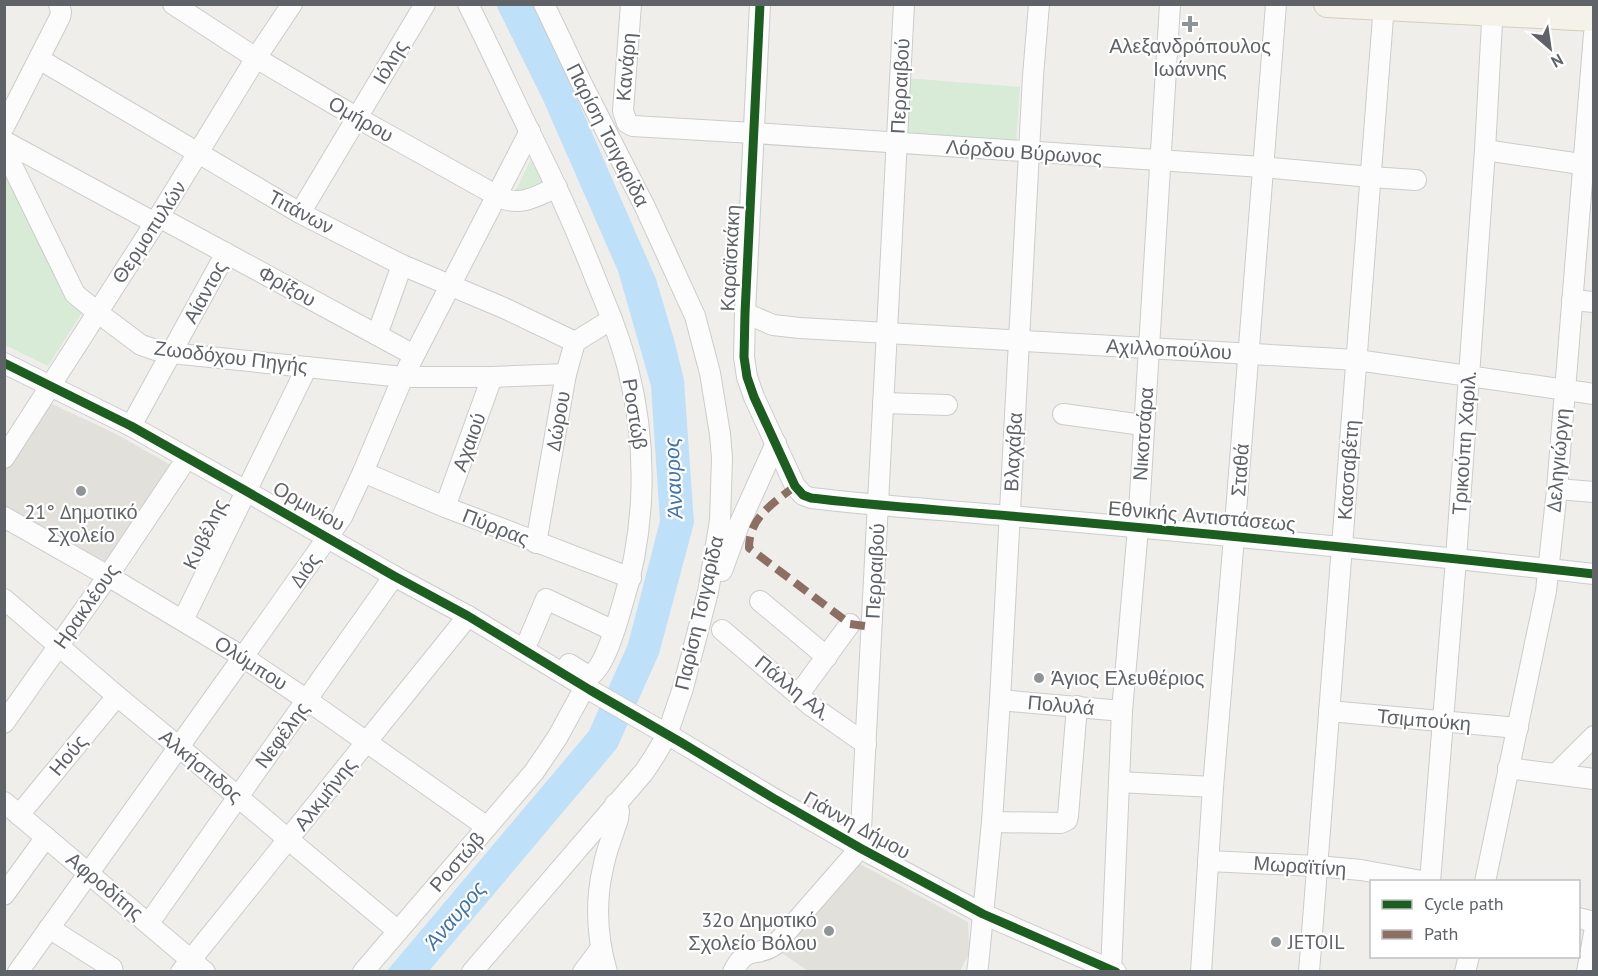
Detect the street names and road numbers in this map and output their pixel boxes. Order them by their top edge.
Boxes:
street label: Κανάρη [610,32,642,102]
street label: Ιόλης [367,35,413,89]
street label: Περραιβού [885,38,915,134]
street label: Παρίση Τσιγαρίδα [561,59,655,211]
street label: Ομήρου [324,90,398,148]
street label: Λόρδου Βύρωνος [945,134,1103,170]
street label: Θερμοπυλών [106,176,192,288]
street label: Τιτάνων [264,184,338,240]
street label: Καραϊσκάκη [714,204,746,312]
street label: Αίαντος [177,256,233,328]
street label: Φρίξου [253,260,321,312]
street label: Αχιλλοπούλου [1105,333,1233,365]
street label: Ζωοδόχου Πηγής [153,335,310,379]
street label: Τρικούπη Χαριλ. [1446,370,1482,516]
street label: Ροστώβ [617,377,653,451]
street label: Νικοτσάρα [1127,386,1159,482]
street label: Δώρου [540,389,576,453]
street label: Δεληγιώργη [1541,407,1575,513]
street label: Αχαιού [446,409,492,475]
street label: Βλαχάβα [998,412,1028,492]
street label: Κασσαβέτη [1332,419,1364,521]
street label: Σταθά [1225,443,1255,497]
street label: Ορμινίου [268,475,350,537]
street label: Κυβέλης [177,494,233,574]
street label: Εθνικής Αντιστάσεως [1107,495,1297,537]
street label: Πύρρας [459,502,533,552]
street label: Περραιβού [860,523,890,619]
street label: Παρίση Τσιγαρίδα [669,533,729,693]
street label: Διός [284,547,326,592]
street label: Ηρακλέους [47,558,125,654]
street label: Ολύμπου [209,630,293,696]
street label: Πάλλη Αλ. [750,650,836,726]
street label: Πολυλά [1027,689,1095,721]
street label: Νεφέλης [249,696,315,773]
street label: Τσιμπούκη [1376,703,1472,737]
street label: Αλκήστιδος [154,724,248,809]
street label: Ηούς [43,729,93,781]
street label: Αλκμήνης [288,752,362,836]
street label: Γιάννη Δήμου [799,785,915,865]
street label: Ροστώβ [424,826,490,898]
street label: Αφροδίτης [61,846,149,926]
street label: Μωραϊτίνη [1253,850,1347,882]

